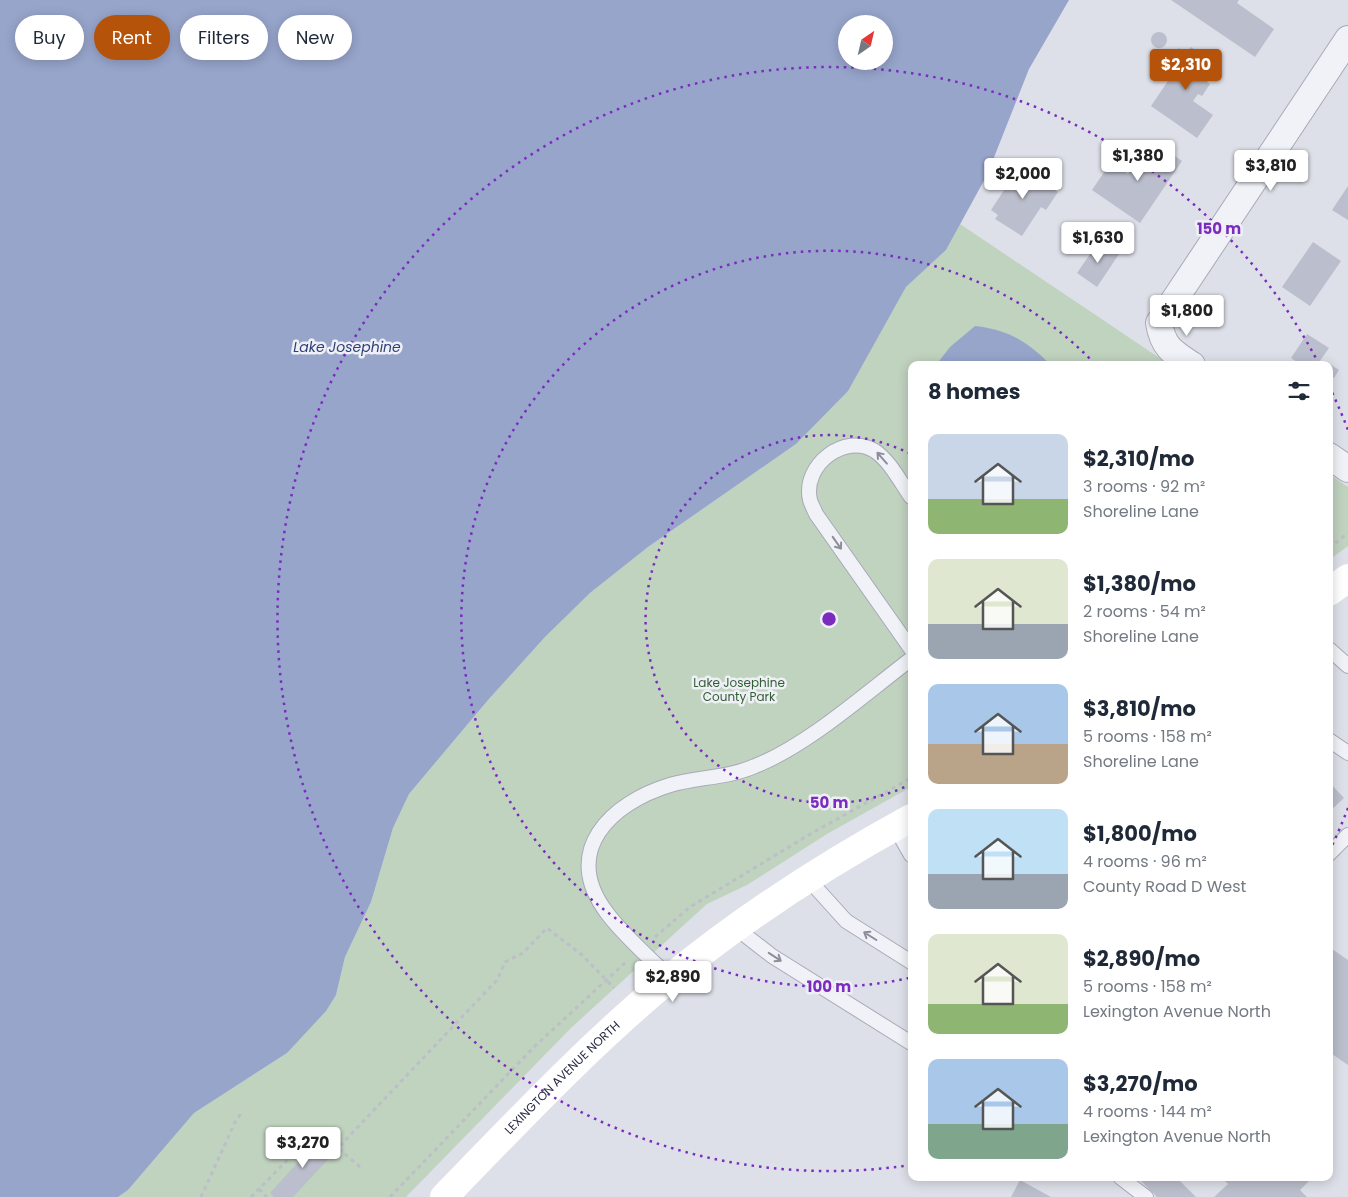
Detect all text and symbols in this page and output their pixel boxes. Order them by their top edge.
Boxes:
chip: Buy [15,15,84,60]
chip: Rent [94,15,170,60]
chip: Filters [180,15,268,60]
chip: New [278,15,352,60]
north arrow [838,15,892,70]
map controls [838,15,893,70]
pin: $2,310 [1145,48,1227,91]
text: $2,310 [1161,53,1211,76]
pin: $1,380 [1097,140,1179,182]
text: $1,380 [1112,144,1164,167]
pin: $3,810 [1230,150,1312,192]
text: $3,810 [1245,154,1297,177]
pin: $2,000 [982,158,1064,200]
text: $2,000 [995,162,1051,185]
text: 150 m [1197,218,1241,239]
pin: $1,630 [1057,222,1139,264]
text: $1,630 [1072,226,1124,249]
pin: $1,800 [1146,294,1228,337]
text: $1,800 [1161,299,1213,322]
water label: Lake Josephine [293,337,401,357]
text: 8 homes [928,377,1020,406]
icon: filters [1285,377,1313,405]
text: $2,310/mo [1083,444,1194,473]
one-way arrow [876,452,887,465]
icon: home [968,454,1028,514]
text: 3 rooms · 92 m² [1083,475,1205,498]
text: Shoreline Lane [1083,500,1199,523]
one-way arrow [832,536,842,550]
text: $1,380/mo [1083,569,1196,598]
icon: home [968,579,1028,639]
text: 2 rooms · 54 m² [1083,600,1206,623]
centre of rings [820,610,838,628]
text: Shoreline Lane [1083,625,1199,648]
park label: Lake Josephine County Park [693,674,785,705]
text: $3,810/mo [1083,694,1196,723]
icon: home [968,704,1028,764]
text: 5 rooms · 158 m² [1083,725,1212,748]
text: Shoreline Lane [1083,750,1199,773]
text: 50 m [810,792,848,813]
text: $1,800/mo [1083,819,1197,848]
icon: home [968,829,1028,889]
text: 4 rooms · 96 m² [1083,850,1207,873]
text: County Road D West [1083,875,1246,898]
one-way arrow [864,930,878,940]
text: $2,890/mo [1083,944,1200,973]
one-way arrow [768,952,782,962]
icon: home [968,954,1028,1014]
pin: $2,890 [632,960,714,1003]
text: $2,890 [646,965,700,988]
text: 5 rooms · 158 m² [1083,975,1212,998]
text: 100 m [807,976,851,997]
text: Lexington Avenue North [1083,1000,1271,1023]
street label: LEXINGTON AVENUE NORTH [500,1017,623,1138]
text: $3,270/mo [1083,1069,1198,1098]
icon: home [968,1079,1028,1139]
text: 4 rooms · 144 m² [1083,1100,1212,1123]
text: Lexington Avenue North [1083,1125,1271,1148]
pin: $3,270 [262,1126,344,1169]
text: $3,270 [277,1131,329,1154]

